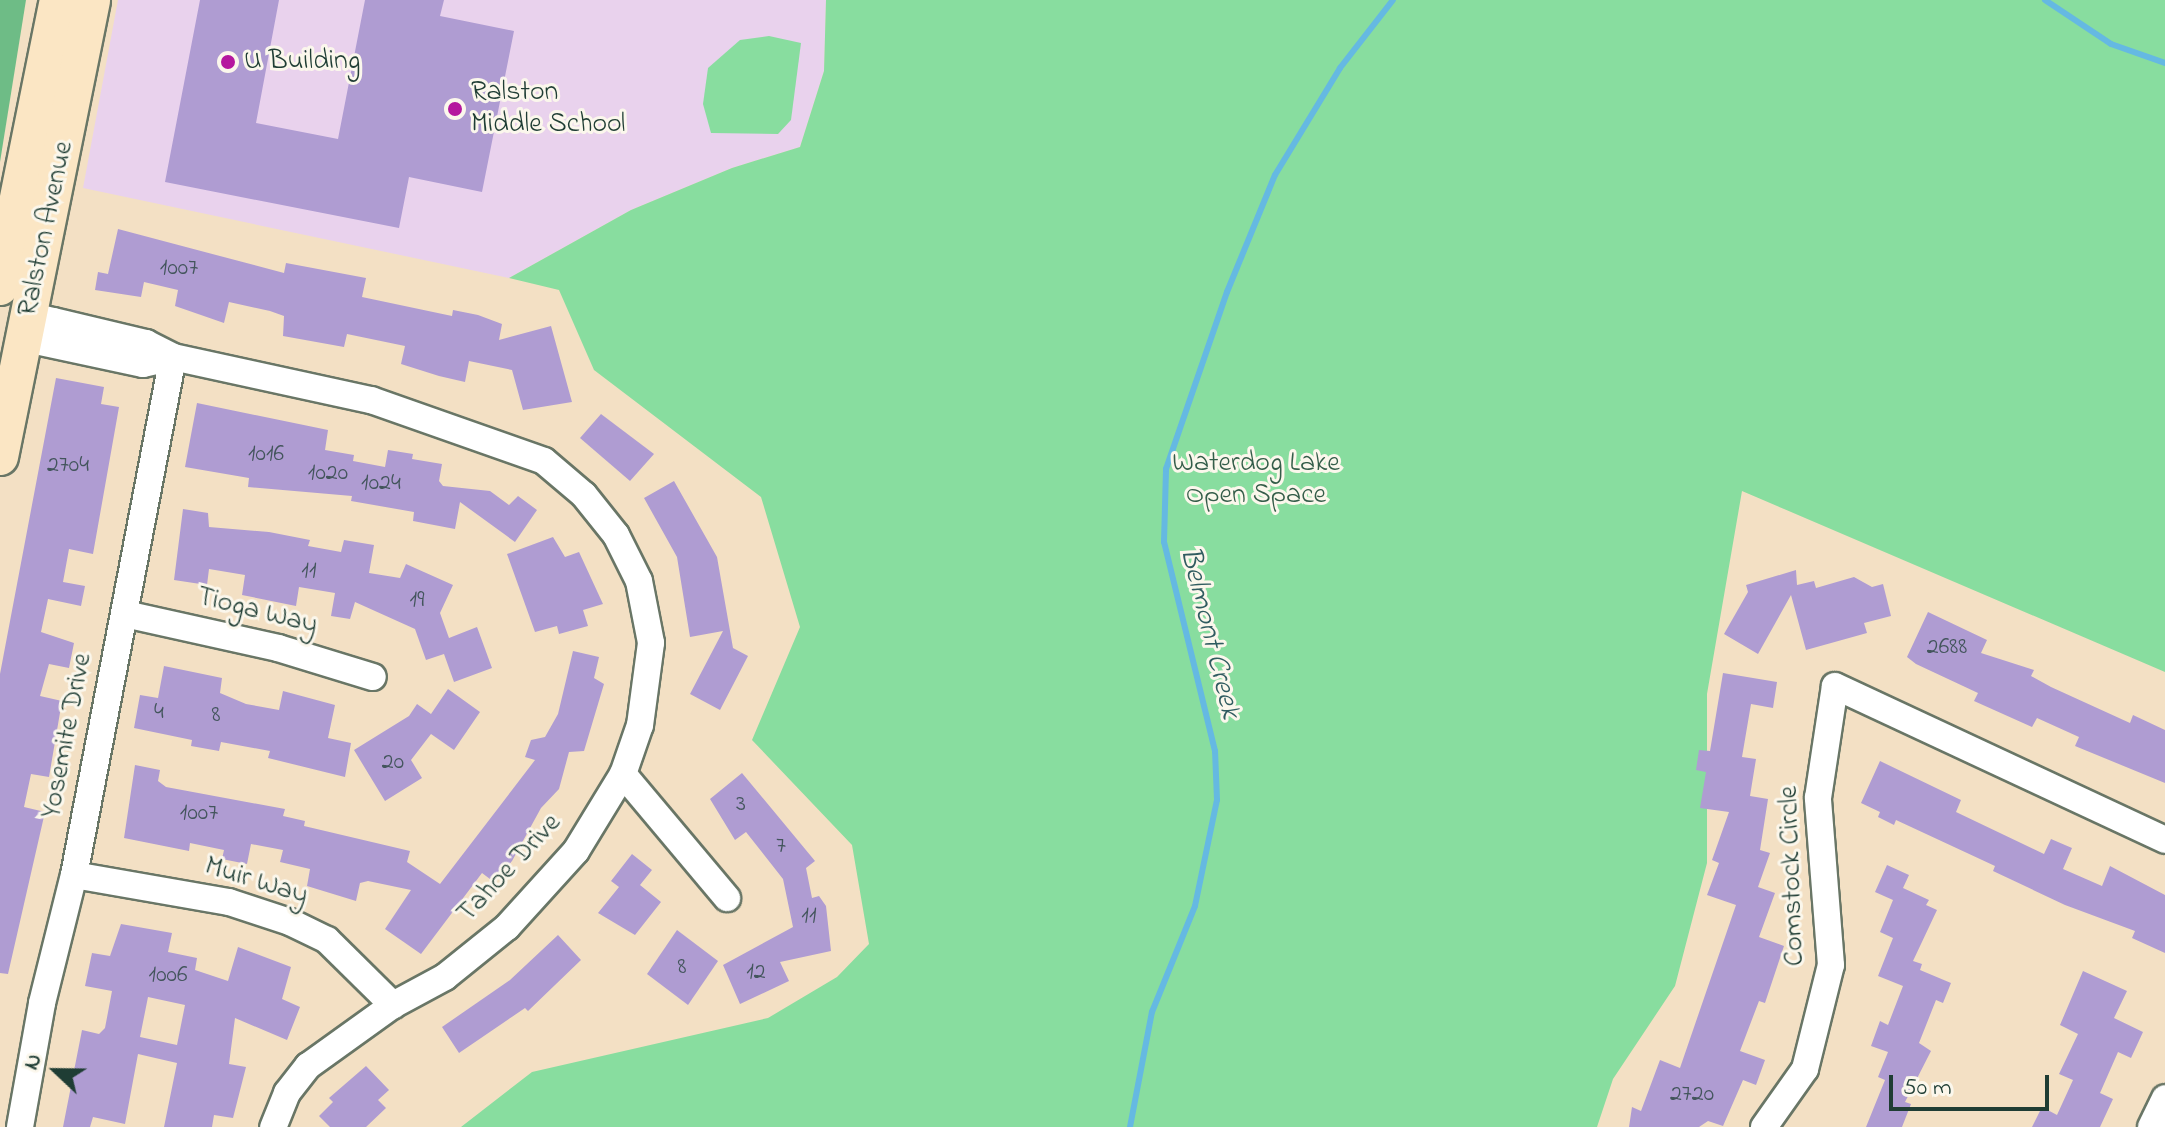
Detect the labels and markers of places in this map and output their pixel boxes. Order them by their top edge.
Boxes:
place label: U Building [244,45,360,79]
marker: U Building [219,53,237,71]
place label: Ralston Middle School [471,76,625,142]
marker: Ralston Middle School [446,100,464,118]

